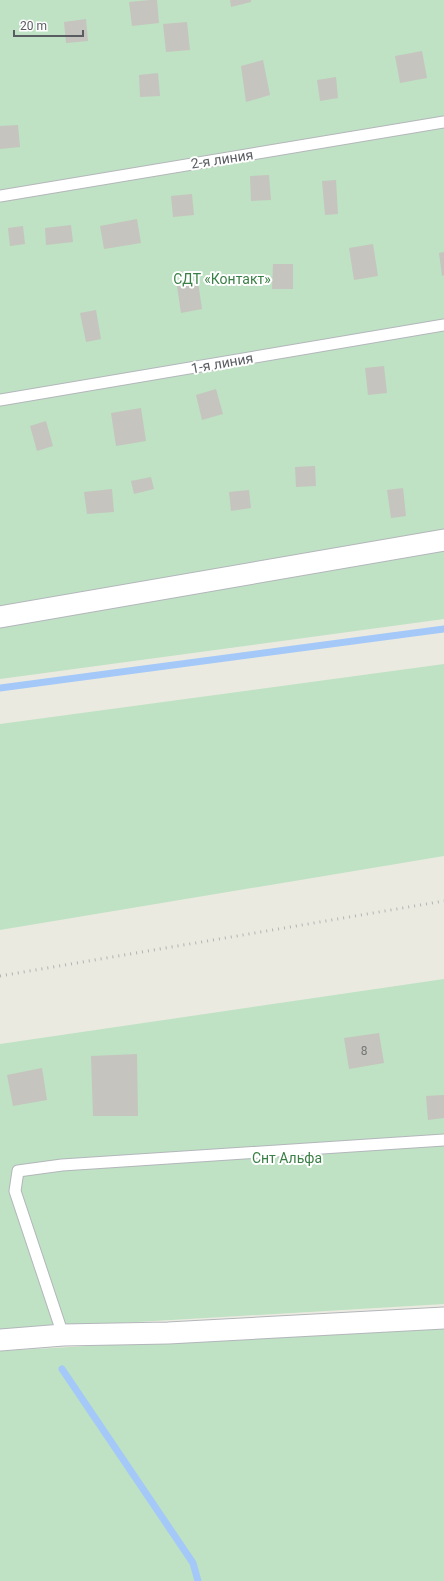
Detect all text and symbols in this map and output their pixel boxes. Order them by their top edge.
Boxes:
scale bar [14,12,83,38]
text: 20 m [20,19,47,33]
street label: 2-я линия [190,146,254,172]
park label: СДТ «Контакт» [173,271,271,287]
street label: 1-я линия [190,350,254,376]
house number: 8 [361,1044,368,1058]
park label: Снт Альфа [252,1150,322,1166]

